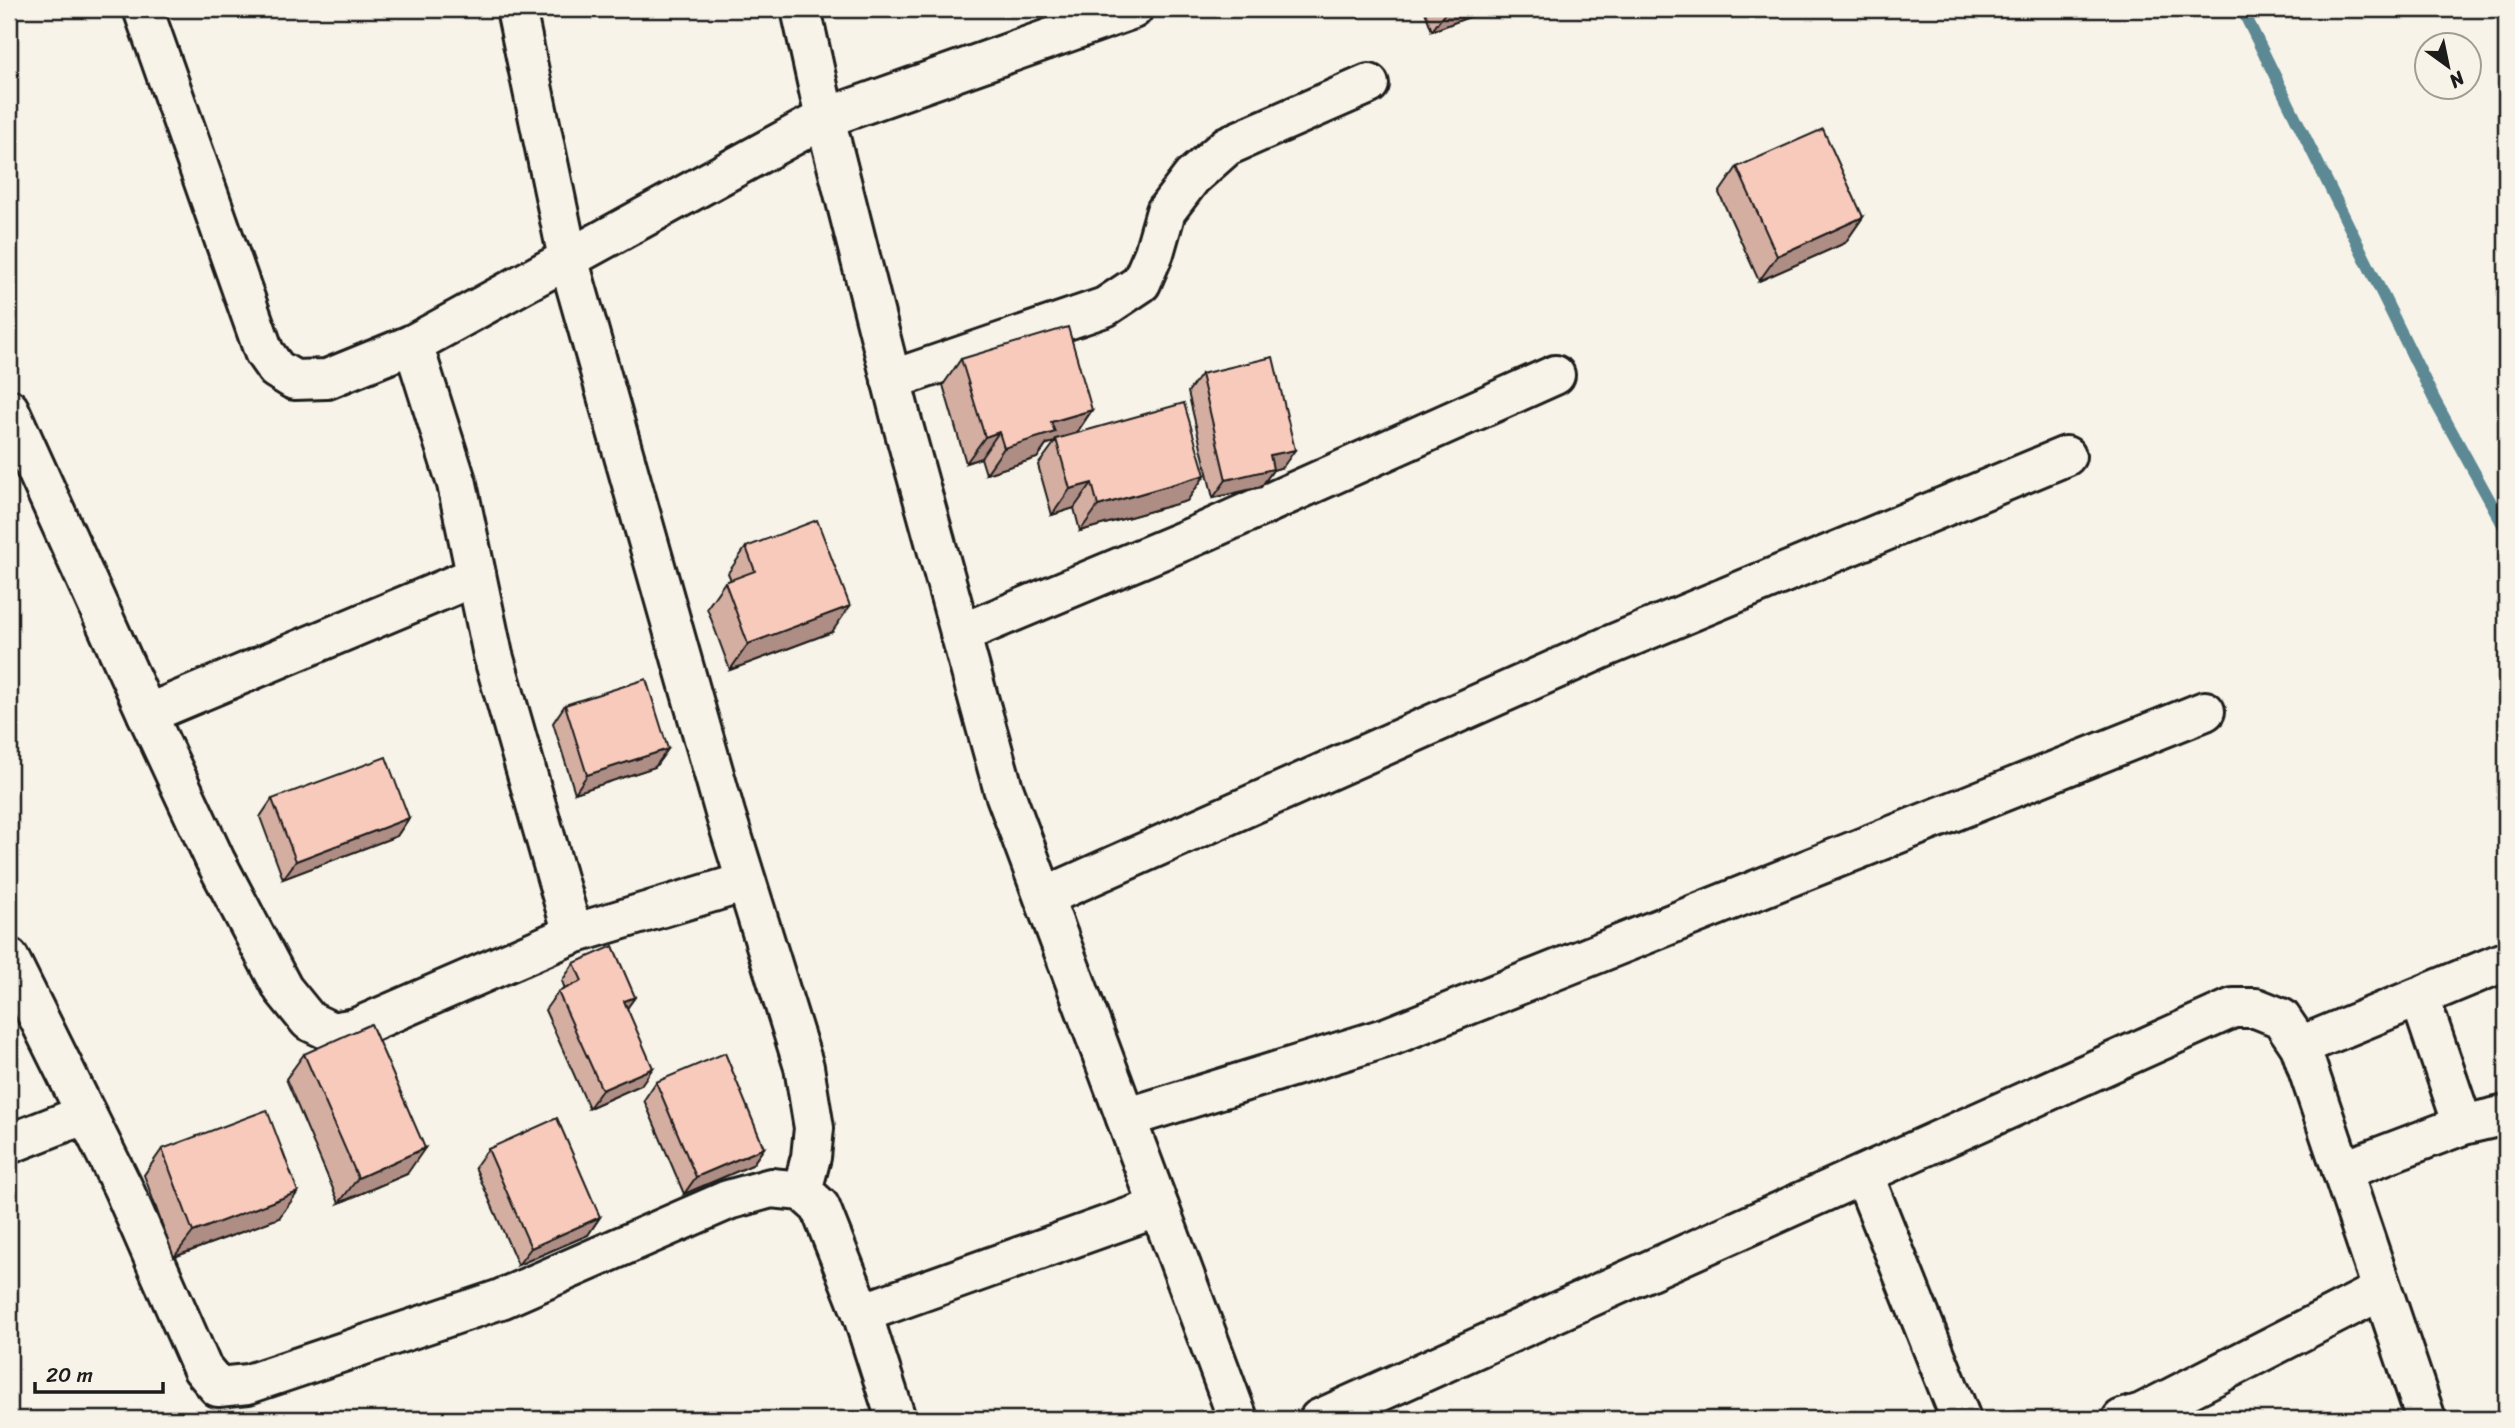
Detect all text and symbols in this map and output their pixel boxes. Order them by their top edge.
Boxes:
north arrow [2414,32,2484,102]
text: N [2442,62,2472,98]
scale bar [35,1351,163,1395]
text: 20 m [46,1356,93,1394]

